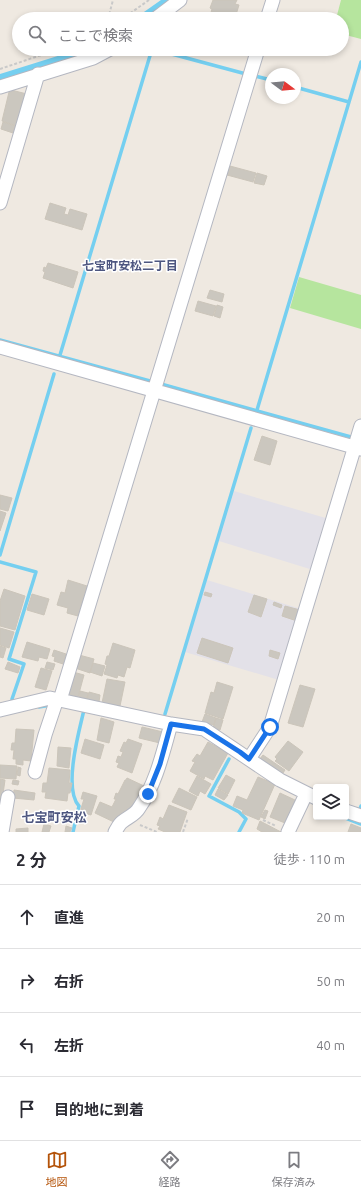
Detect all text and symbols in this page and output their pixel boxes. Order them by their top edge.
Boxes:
search box [12,12,349,56]
icon: search [26,23,48,45]
text: ここで検索 [58,27,133,44]
north arrow [265,68,301,104]
district label: 七宝町安松二丁目 [82,259,178,272]
route start [261,718,279,736]
map controls [313,784,349,820]
button: layers [313,784,349,820]
route end [139,785,157,803]
district label: 七宝町安松 [21,810,87,824]
text: 2 分 [16,850,47,869]
text: 徒歩 · 110 m [274,852,345,866]
icon: ahead [16,906,38,928]
text: 直進 [54,909,84,926]
text: 20 m [316,910,345,924]
icon: right [16,970,38,992]
text: 右折 [54,973,84,990]
text: 50 m [316,974,345,988]
icon: left [16,1034,38,1056]
text: 左折 [54,1037,84,1054]
text: 40 m [316,1038,345,1052]
icon: arrive [16,1098,38,1120]
text: 目的地に到着 [54,1101,144,1118]
tab: 地図 [46,1149,68,1189]
tab: 経路 [159,1149,181,1189]
tab: 保存済み [272,1149,316,1189]

